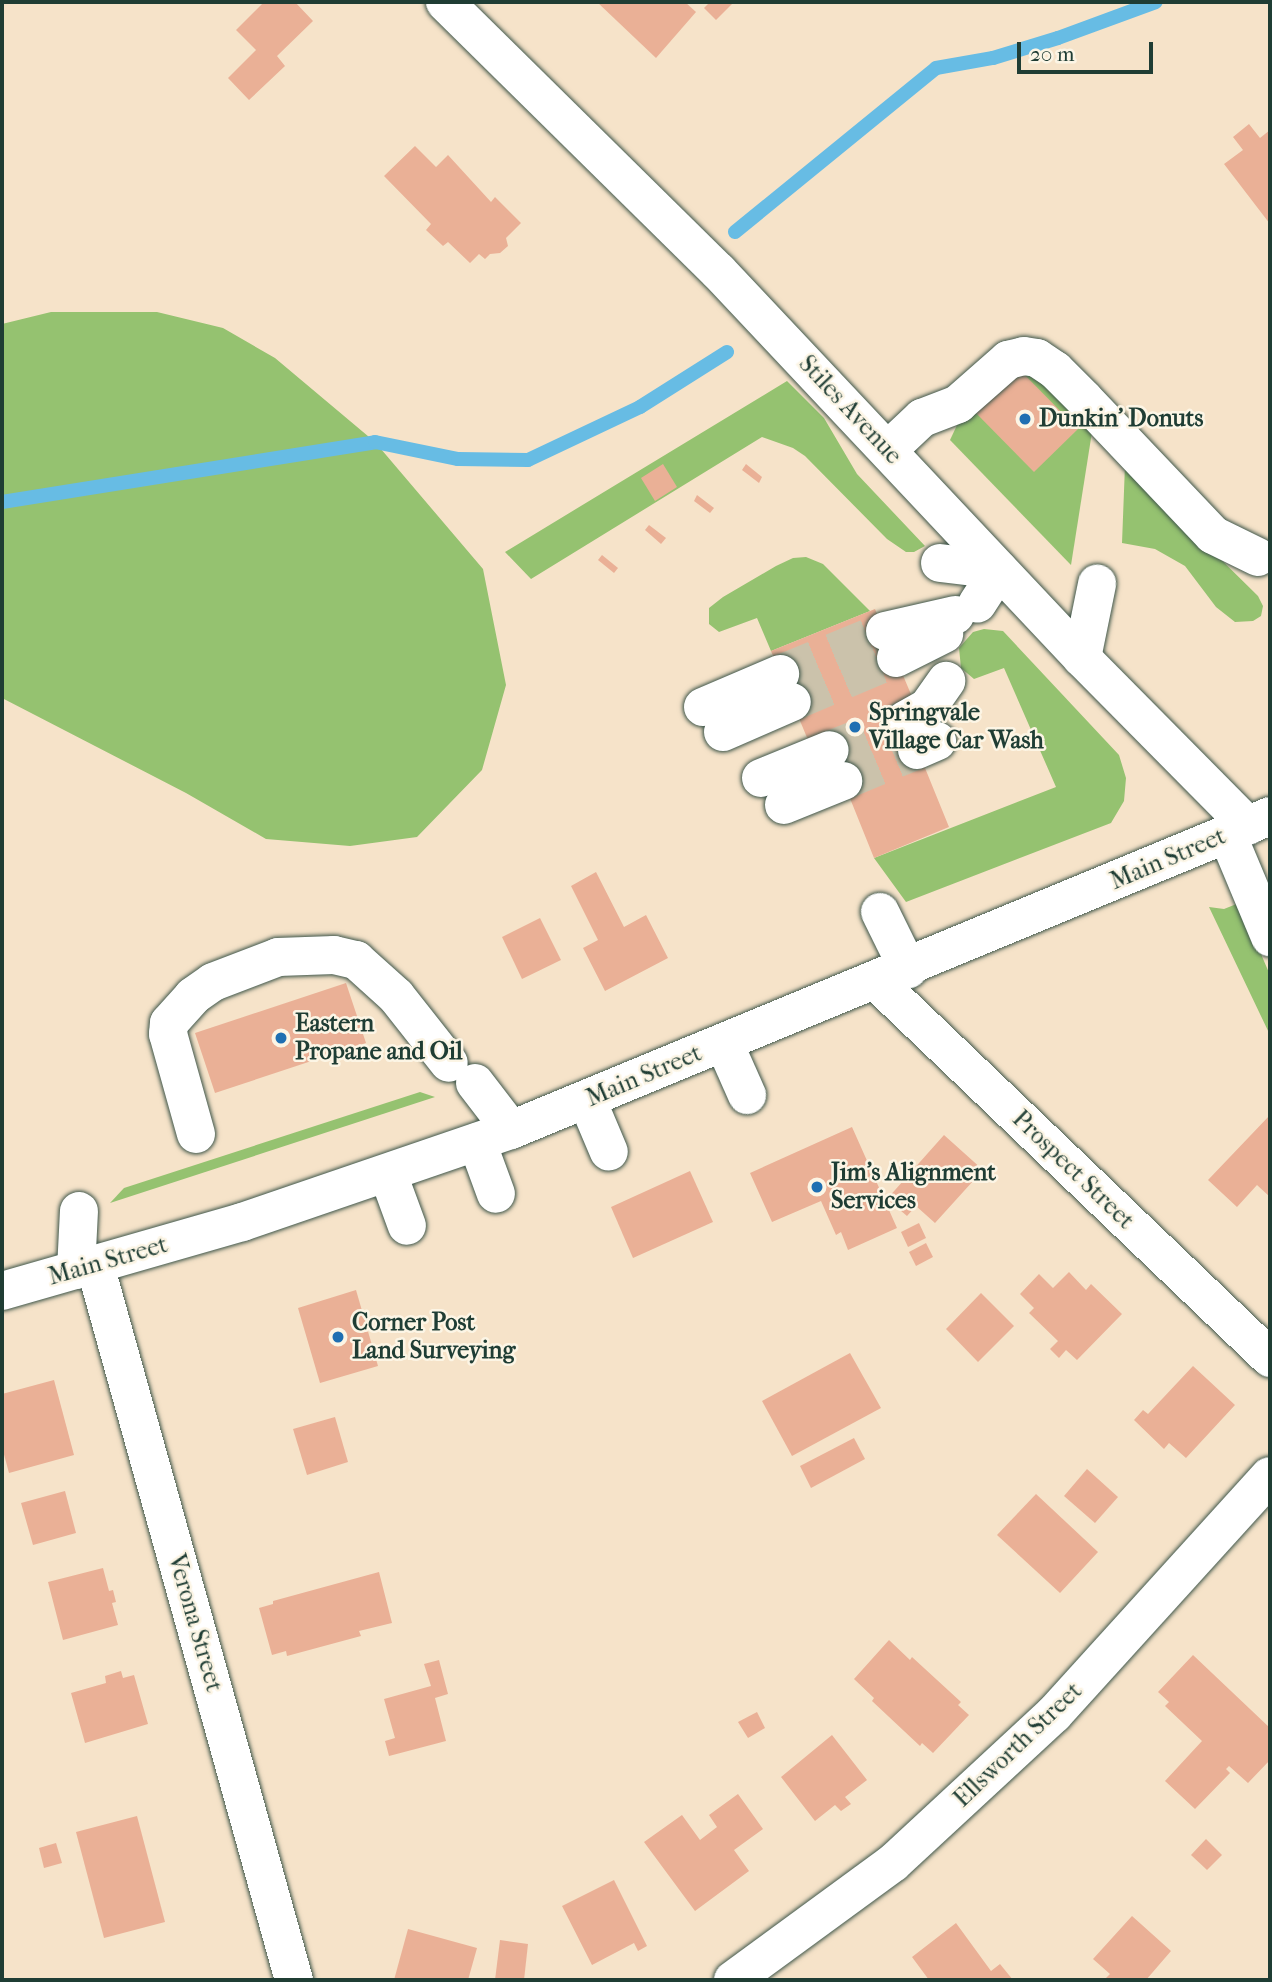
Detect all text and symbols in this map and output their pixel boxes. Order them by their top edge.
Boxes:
scale bar [1020,28,1156,72]
text: 20 m [1030,42,1074,66]
street label: Stiles Avenue [792,350,908,470]
place label: Dunkin' Donuts [1039,405,1203,433]
marker: Dunkin' Donuts [1017,411,1033,427]
place label: Springvale Village Car Wash [869,699,1044,755]
marker: Springvale Village Car Wash [847,719,863,735]
street label: Main Street [1106,822,1230,896]
place label: Eastern Propane and Oil [295,1010,463,1066]
marker: Eastern Propane and Oil [273,1030,289,1046]
street label: Main Street [582,1039,706,1113]
street label: Prospect Street [1006,1105,1140,1235]
place label: Jim's Alignment Services [831,1159,996,1215]
marker: Jim's Alignment Services [809,1179,825,1195]
street label: Main Street [45,1230,171,1292]
place label: Corner Post Land Surveying [352,1309,515,1365]
marker: Corner Post Land Surveying [330,1329,346,1345]
street label: Verona Street [162,1551,228,1695]
street label: Ellsworth Street [948,1677,1088,1813]

